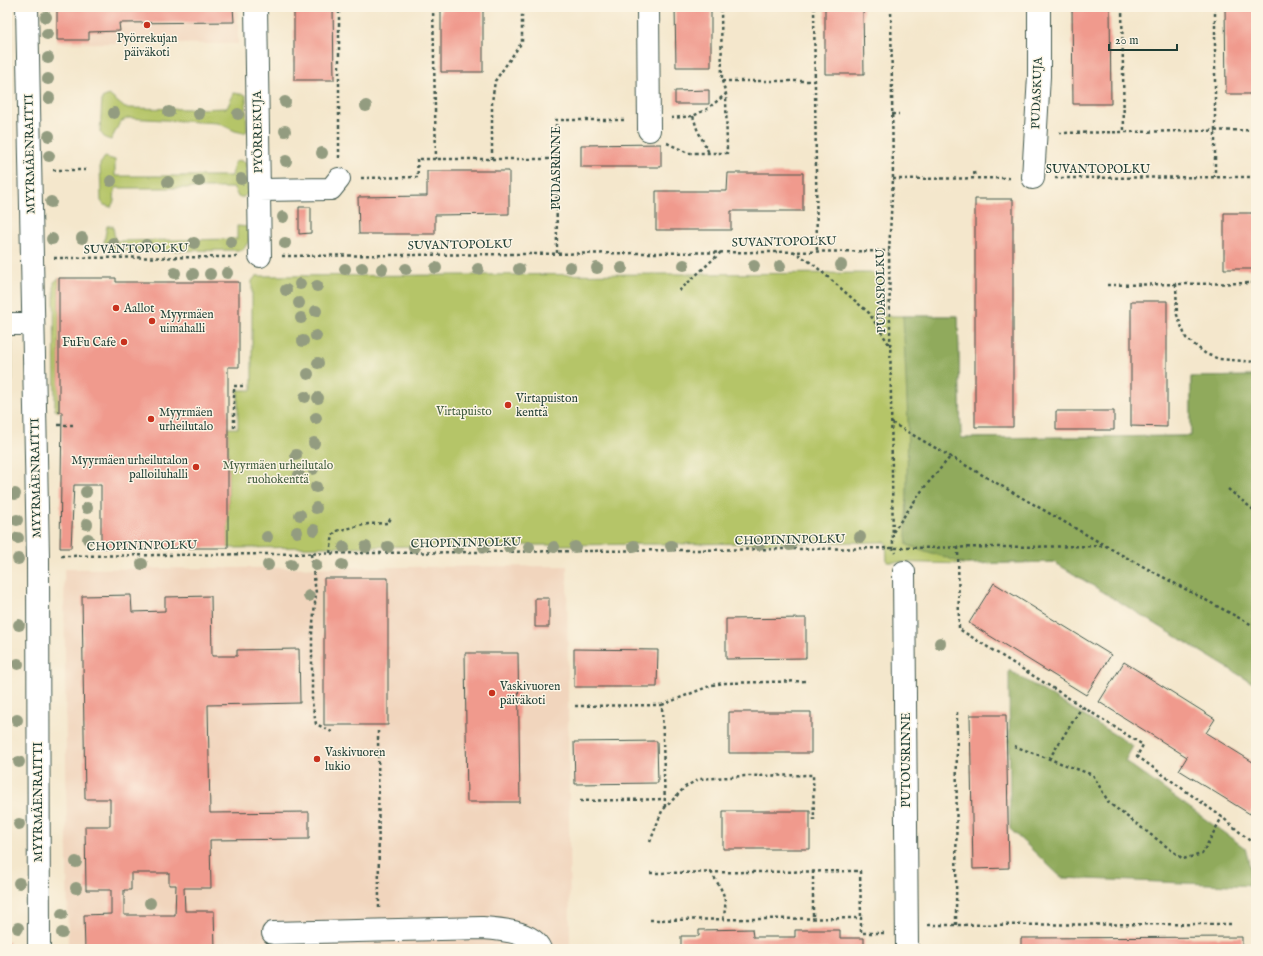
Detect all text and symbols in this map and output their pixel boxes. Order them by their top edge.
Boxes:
marker: Pyörrekujan päiväkoti [142,20,152,30]
scale bar [1109,26,1177,52]
place label: Pyörrekujan päiväkoti [117,31,178,61]
text: 20 m [1115,33,1138,48]
street label: PUDASKUJA [1028,56,1047,129]
street label: PYÖRREKUJA [249,90,267,173]
street label: MYYRMÄENRAITTI [20,94,39,214]
street label: PUDASRINNE [549,126,564,210]
street label: SUVANTOPOLKU [1046,162,1151,177]
street label: SUVANTOPOLKU [732,234,837,250]
street label: SUVANTOPOLKU [408,237,513,253]
street label: SUVANTOPOLKU [84,241,189,257]
street label: PUDASPOLKU [873,248,889,333]
place label: Aallot [123,301,154,316]
marker: Aallot [111,303,121,313]
place label: Myyrmäen uimahalli [160,307,214,336]
marker: Myyrmäen uimahalli [147,316,157,326]
place label: FuFu Cafe [62,335,116,350]
marker: FuFu Cafe [119,337,129,347]
place label: Virtapuiston kenttä [515,391,578,420]
marker: Virtapuiston kenttä [503,400,513,410]
park label: Virtapuisto [435,404,492,420]
place label: Myyrmäen urheilutalo [159,405,214,434]
marker: Myyrmäen urheilutalo [146,414,156,424]
street label: MYYRMÄENRAITTI [26,418,45,538]
place label: Myyrmäen urheilutalon palloiluhalli [71,453,189,483]
park label: Myyrmäen urheilutalo ruohokenttä [223,458,334,487]
marker: Myyrmäen urheilutalon palloiluhalli [191,462,201,472]
street label: CHOPININPOLKU [735,532,846,548]
street label: CHOPININPOLKU [411,535,522,551]
street label: CHOPININPOLKU [87,538,198,554]
place label: Vaskivuoren päiväkoti [499,679,561,709]
marker: Vaskivuoren päiväkoti [487,688,497,698]
street label: PUTOUSRINNE [899,712,914,808]
street label: MYYRMÄENRAITTI [30,742,46,862]
place label: Vaskivuoren lukio [324,745,386,774]
marker: Vaskivuoren lukio [312,754,322,764]

